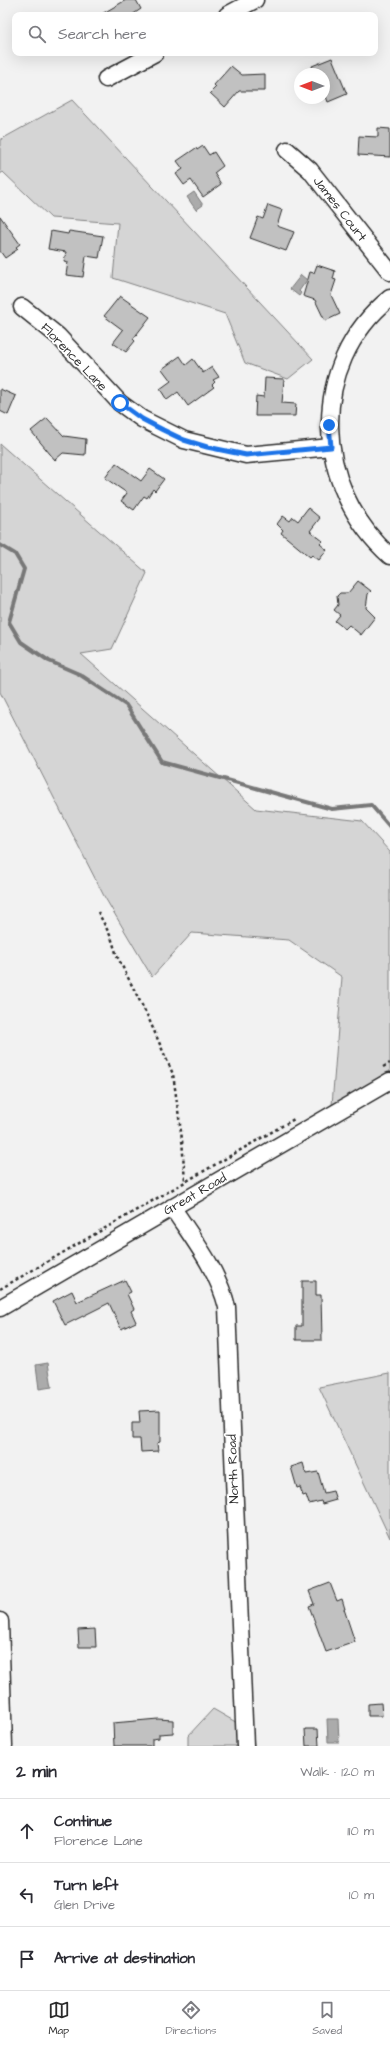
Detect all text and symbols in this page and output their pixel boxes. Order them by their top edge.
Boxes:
search box [12,12,378,56]
icon: search [26,23,48,45]
text: Search here [58,24,147,45]
north arrow [294,68,330,104]
street label: James Court [309,173,372,246]
street label: Florence Lane [37,319,111,395]
route start [111,394,129,412]
route end [320,416,338,434]
street label: Great Road [160,1169,230,1219]
street label: North Road [223,1434,243,1504]
text: 2 min [16,1760,57,1784]
text: Walk · 120 m [300,1763,374,1781]
text: Continue [54,1811,112,1832]
icon: ahead [16,1820,38,1842]
text: 110 m [347,1822,374,1840]
text: Florence Lane [54,1832,143,1850]
text: Turn left [54,1875,118,1896]
icon: left [16,1884,38,1906]
text: 10 m [349,1886,374,1904]
text: Glen Drive [54,1896,115,1914]
icon: arrive [16,1948,38,1970]
text: Arrive at destination [54,1948,195,1969]
tab: Map [48,1999,70,2038]
tab: Directions [165,1999,217,2038]
tab: Saved [312,1999,342,2038]

